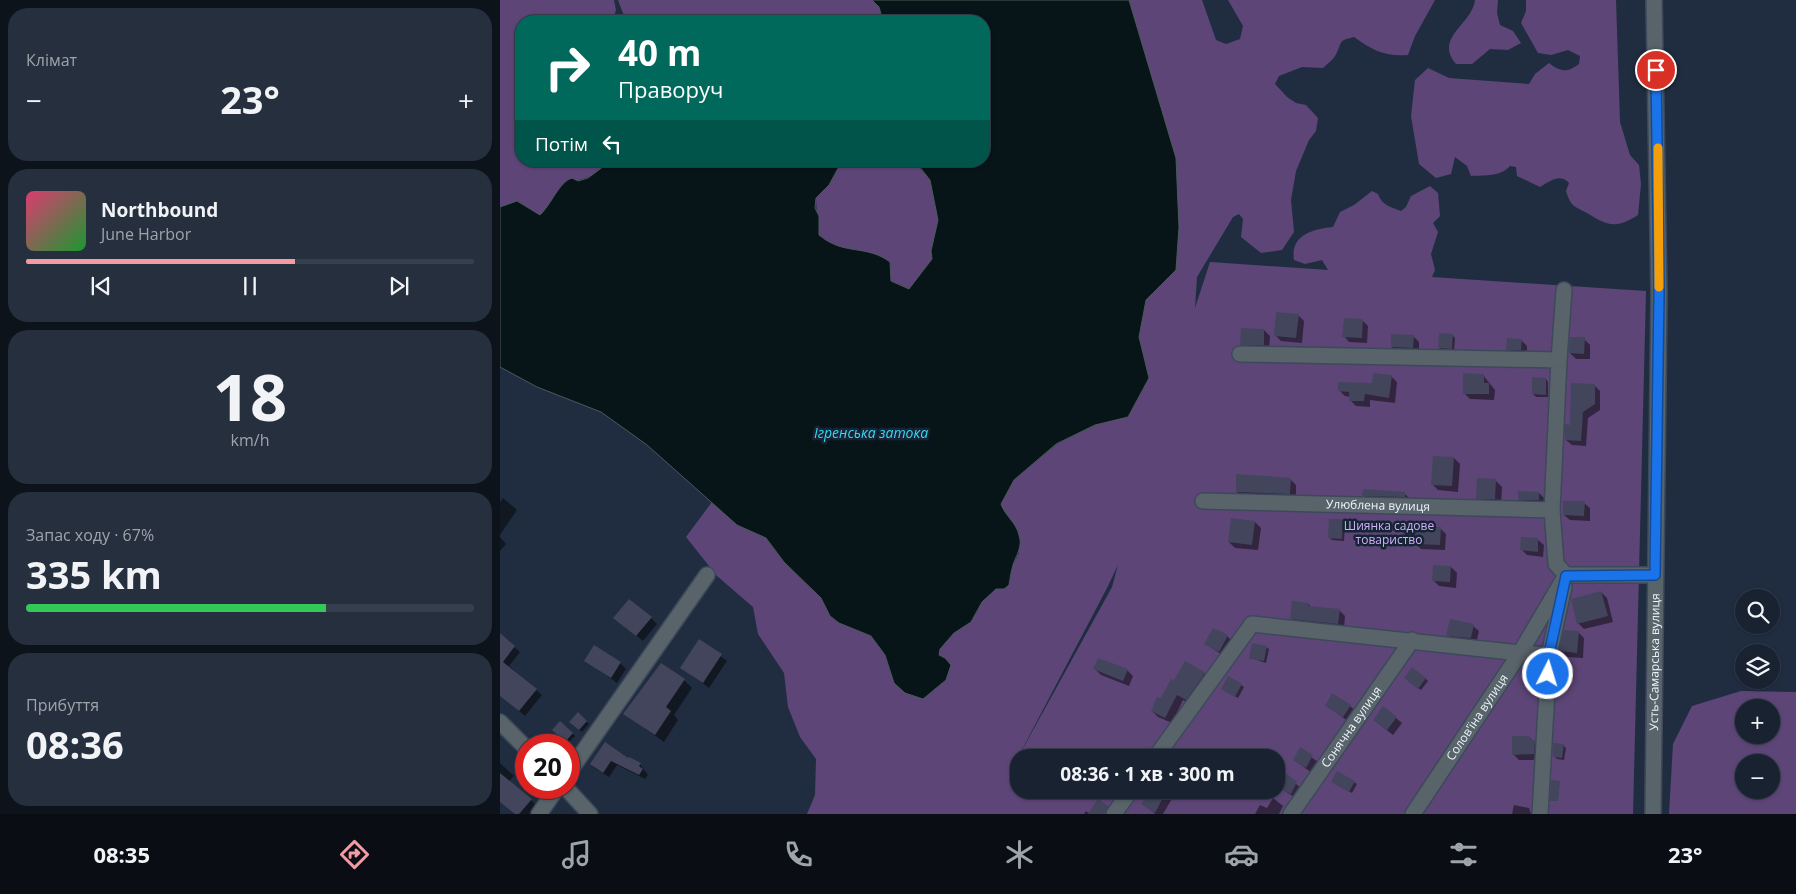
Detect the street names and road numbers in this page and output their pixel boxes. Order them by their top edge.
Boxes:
street label: Улюблена вулиця [1326,495,1430,515]
street label: Усть-Самарська вулиця [1645,593,1664,731]
street label: Солов'їна вулиця [1442,671,1512,764]
street label: Сонячна вулиця [1317,683,1385,771]

